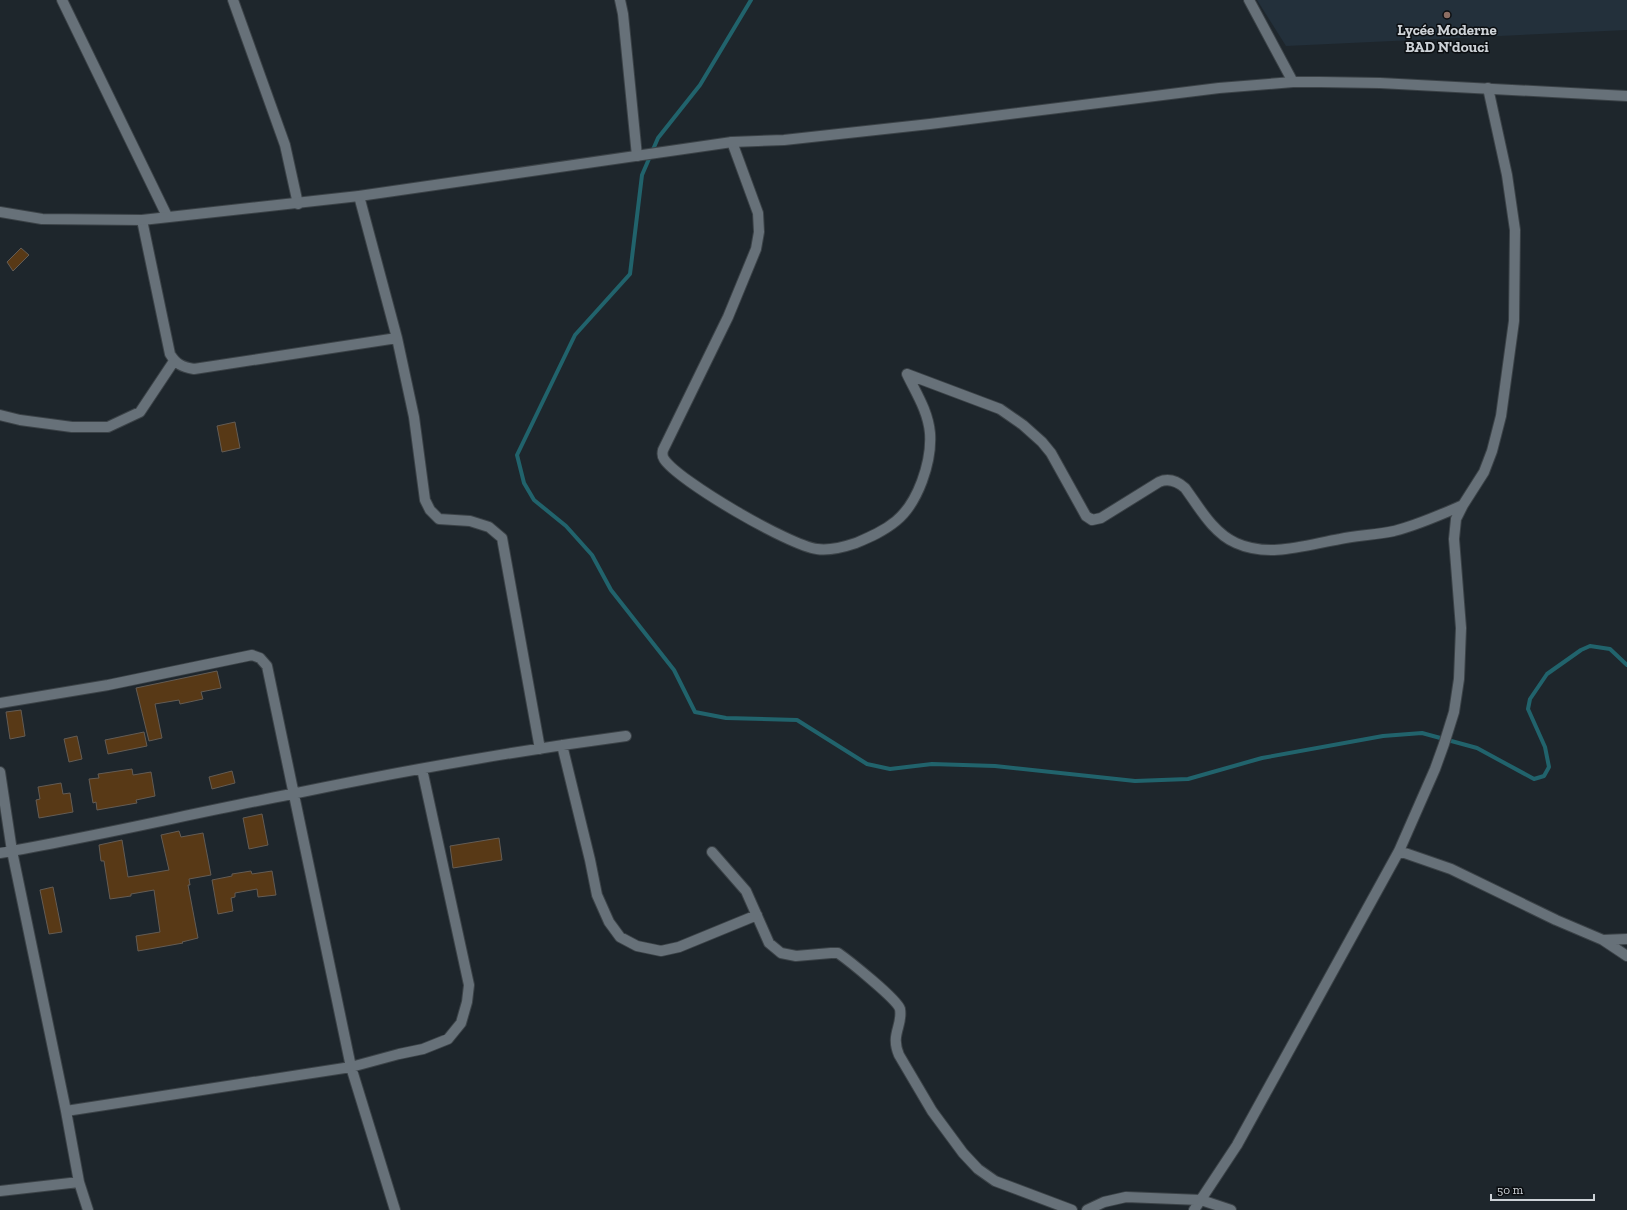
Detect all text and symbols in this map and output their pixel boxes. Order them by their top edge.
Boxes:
marker: Lycée Moderne BAD N'douci [1442,10,1452,20]
place label: Lycée Moderne BAD N'douci [1397,21,1497,56]
scale bar [1491,1176,1594,1202]
text: 50 m [1497,1183,1524,1197]

